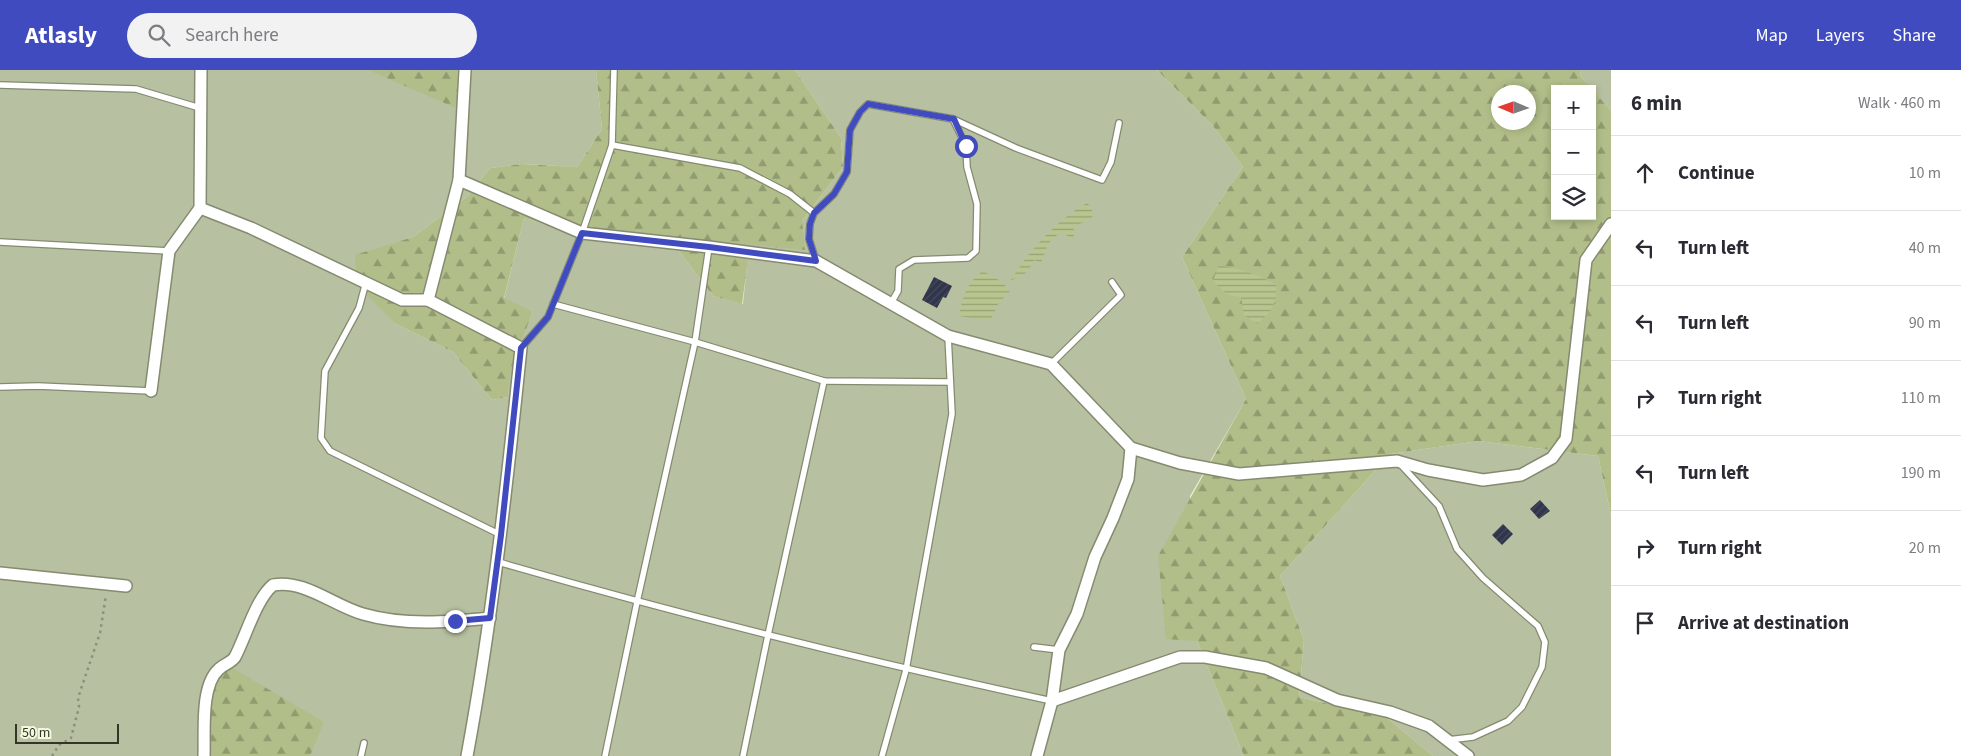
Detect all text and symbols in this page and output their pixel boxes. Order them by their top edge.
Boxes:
search box [127,13,477,58]
text: Atlasly [25,18,97,53]
icon: search [145,21,173,49]
text: Search here [185,22,279,49]
text: Map [1756,23,1788,48]
text: Layers [1816,23,1865,48]
text: Share [1893,23,1936,48]
north arrow [1491,85,1536,130]
map controls [1551,85,1596,220]
button: + [1551,85,1596,130]
text: 6 min [1631,88,1682,118]
text: Walk · 460 m [1858,92,1941,114]
button: − [1551,130,1596,175]
route start [955,135,978,158]
icon: ahead [1631,159,1659,187]
text: Continue [1678,160,1755,187]
text: 10 m [1909,162,1941,184]
button: layers [1551,175,1596,220]
icon: left [1631,234,1659,262]
text: Turn left [1678,235,1749,262]
text: 40 m [1909,237,1941,259]
icon: left [1631,309,1659,337]
text: Turn left [1678,310,1749,337]
text: 90 m [1909,312,1941,334]
icon: right [1631,384,1659,412]
text: Turn right [1678,385,1762,412]
text: 110 m [1901,387,1941,409]
icon: left [1631,459,1659,487]
text: Turn left [1678,460,1749,487]
text: 190 m [1901,462,1941,484]
icon: right [1631,534,1659,562]
text: Turn right [1678,535,1762,562]
text: 20 m [1909,537,1941,559]
icon: arrive [1631,609,1659,637]
route end [444,610,467,633]
text: Arrive at destination [1678,610,1849,637]
scale bar [15,721,119,744]
text: 50 m [22,723,50,743]

